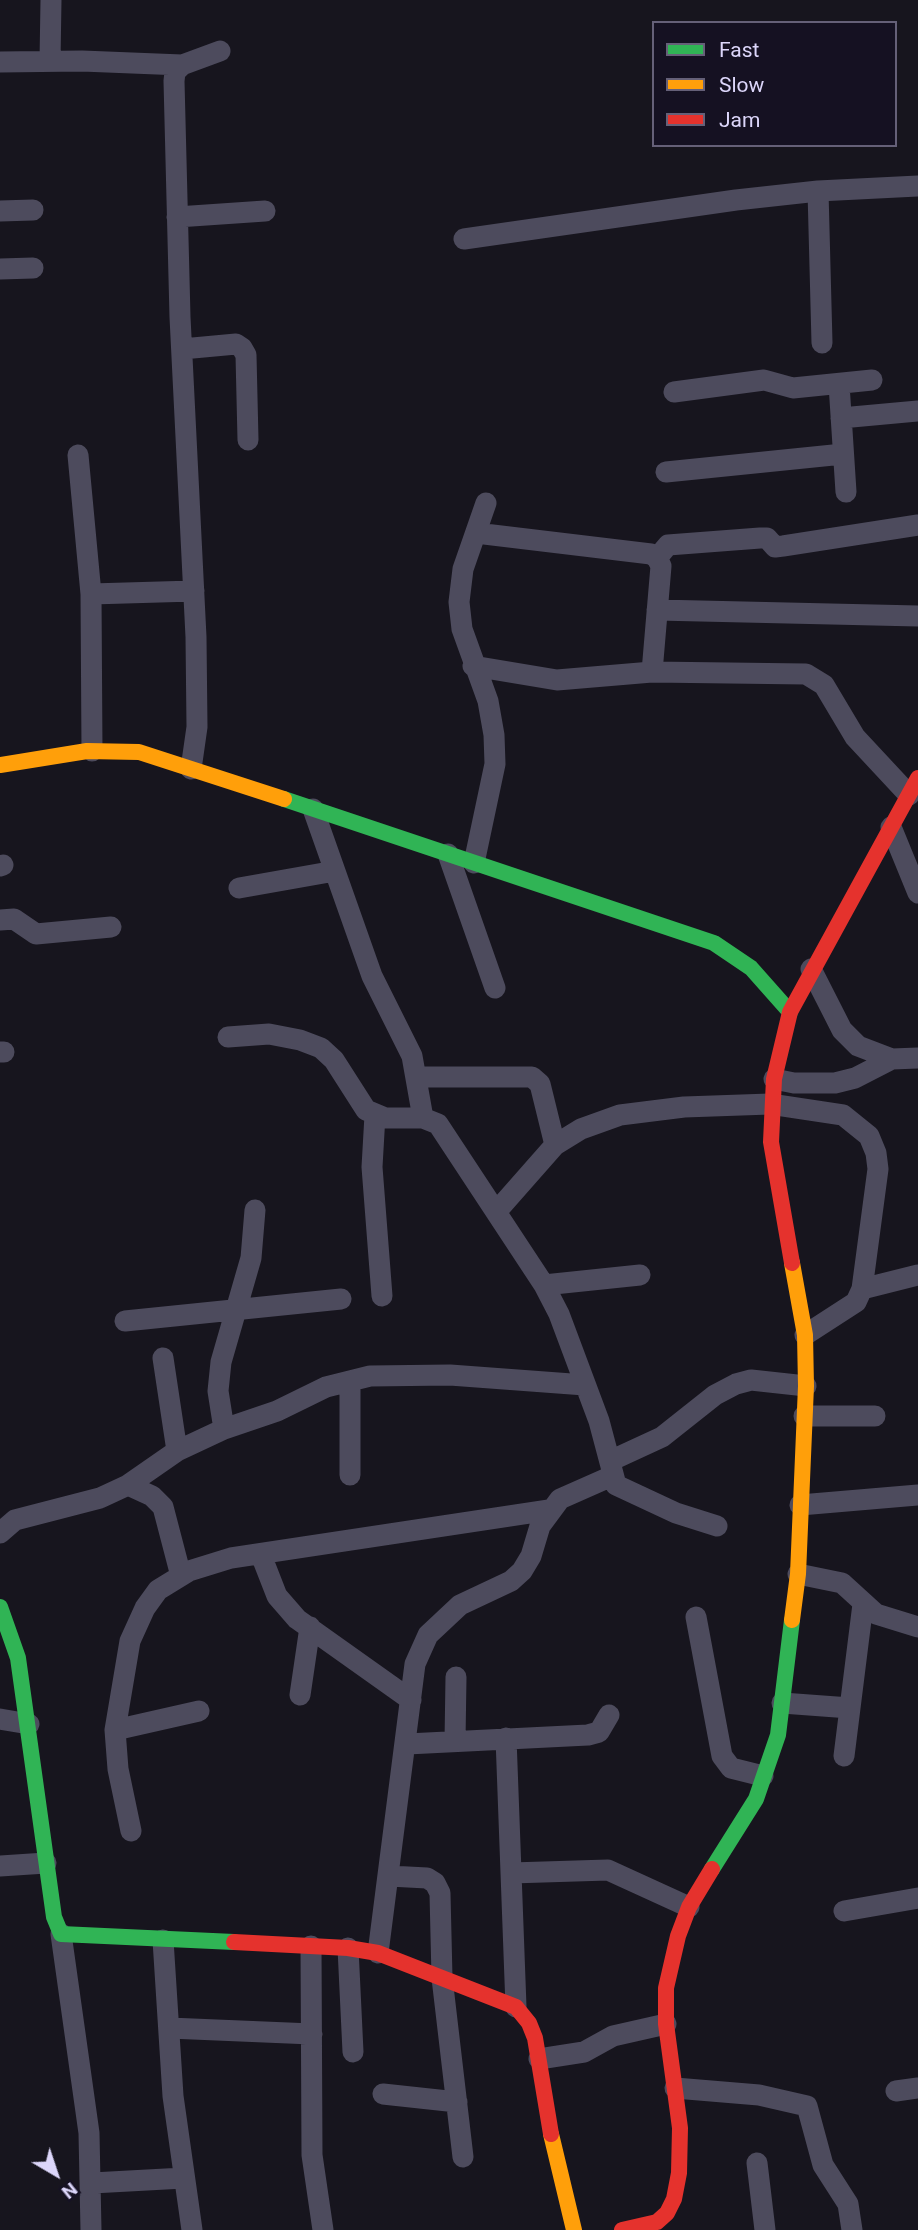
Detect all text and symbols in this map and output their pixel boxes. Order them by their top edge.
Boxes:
legend [652,21,897,147]
text: Fast [719,38,759,62]
text: Slow [719,73,764,97]
text: Jam [719,108,760,132]
north arrow [21,2139,91,2209]
text: N [57,2178,82,2204]

